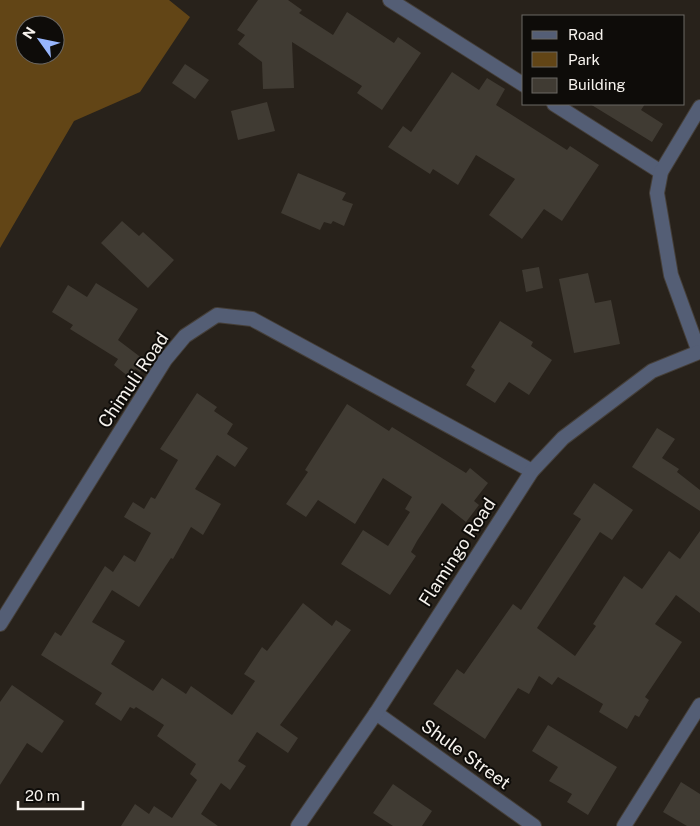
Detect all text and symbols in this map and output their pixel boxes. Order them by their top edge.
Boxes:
north arrow [15,15,65,65]
legend [522,15,685,105]
text: N [19,24,39,42]
text: Road [568,26,604,43]
text: Park [568,51,600,68]
text: Building [568,76,626,93]
street label: Chimuli Road [93,328,173,432]
street label: Flamingo Road [414,494,500,610]
street label: Shule Street [417,715,515,793]
scale bar [18,778,82,810]
text: 20 m [25,787,60,804]

